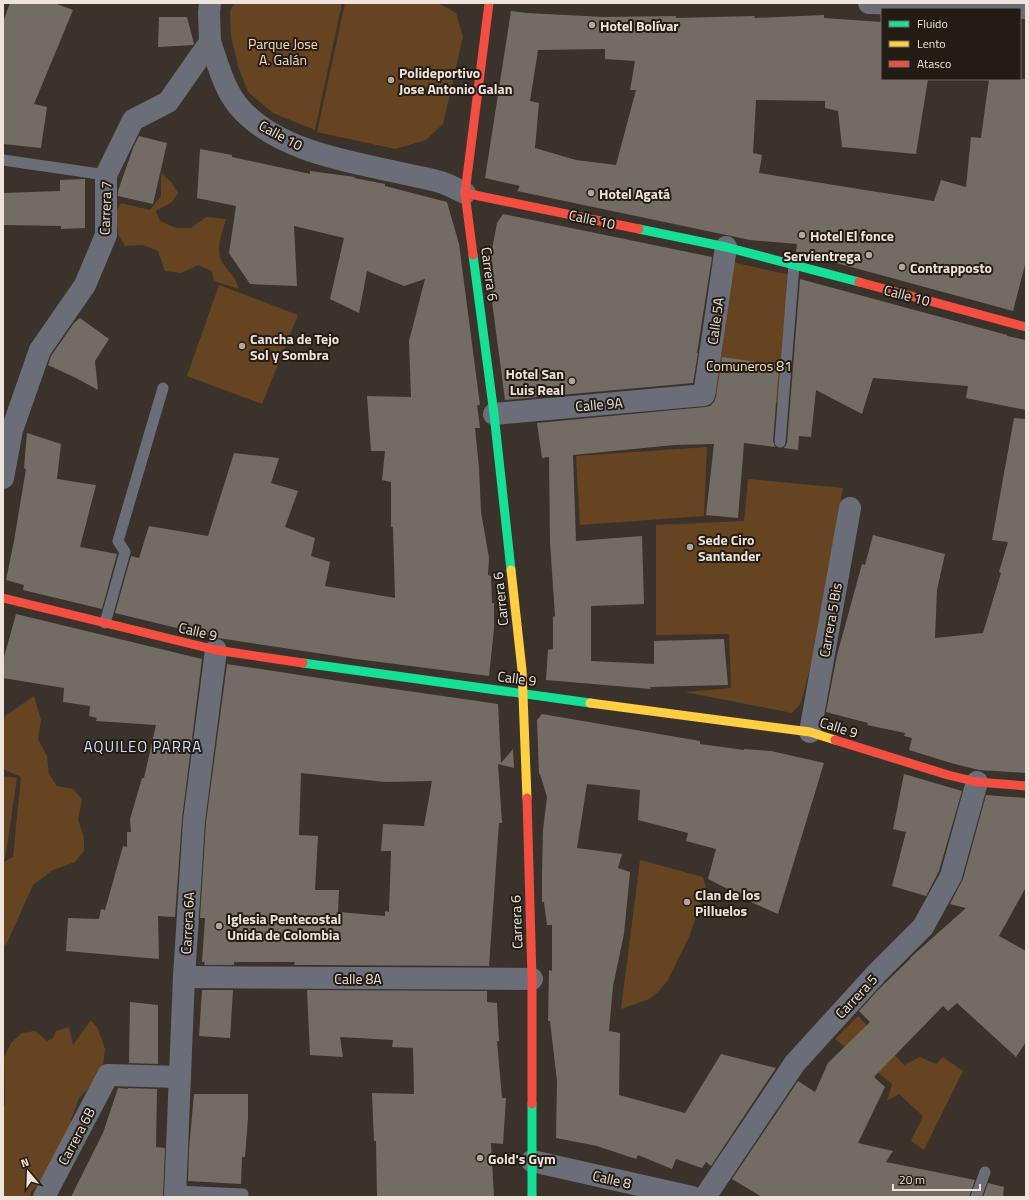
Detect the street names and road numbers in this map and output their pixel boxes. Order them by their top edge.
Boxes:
street label: Calle 10 [255,115,307,155]
street label: Carrera 7 [94,181,116,235]
street label: Calle 10 [567,204,617,234]
street label: Carrera 6 [476,246,504,302]
street label: Calle 10 [882,279,933,311]
street label: Calle 5A [701,295,729,346]
street label: Calle 9A [574,391,624,417]
street label: Carrera 6 [487,571,513,627]
street label: Carrera 5 Bis [813,581,847,659]
street label: Calle 9 [177,616,220,646]
street label: Calle 9 [496,665,538,691]
street label: Calle 9 [817,711,861,743]
street label: Carrera 6A [175,891,199,955]
street label: Carrera 6 [505,894,527,949]
street label: Calle 8A [334,968,382,989]
street label: Carrera 5 [830,969,882,1023]
street label: Carrera 6B [52,1103,100,1169]
street label: Calle 8 [591,1164,634,1194]

